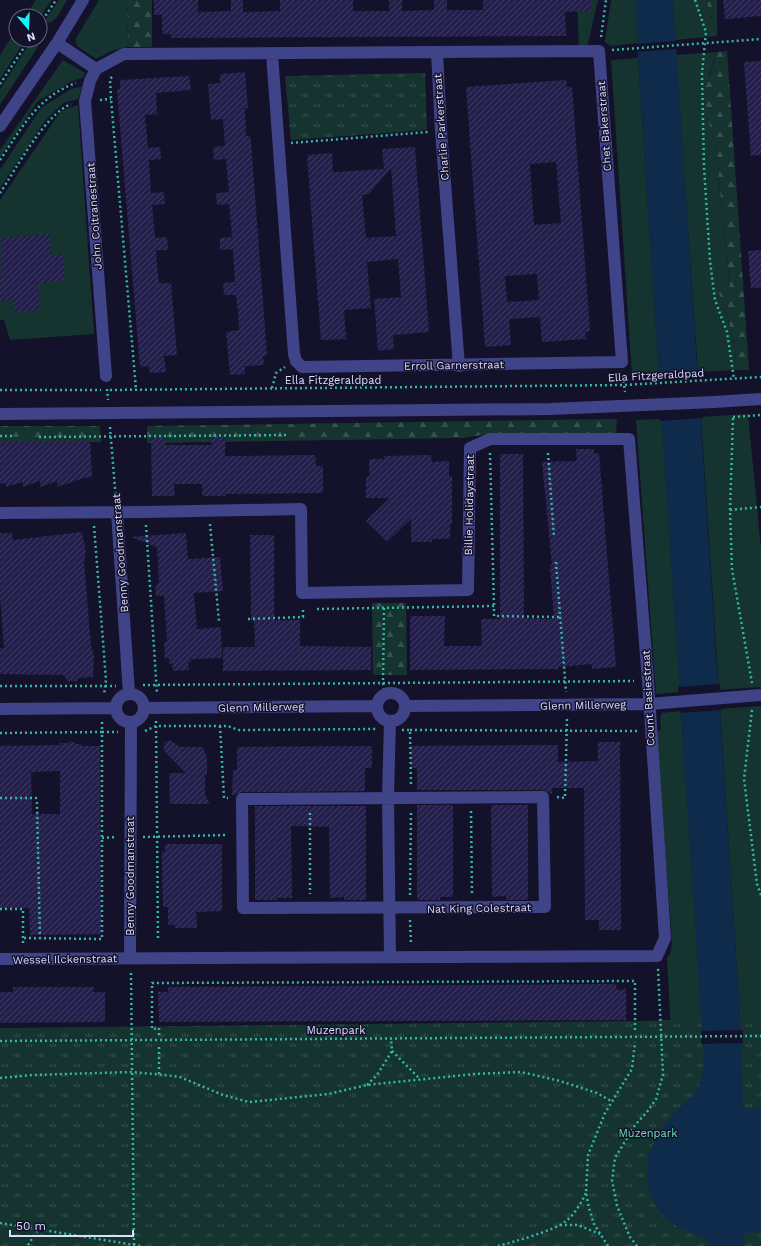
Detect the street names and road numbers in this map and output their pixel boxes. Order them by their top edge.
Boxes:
street label: Charlie Parkerstraat [431,73,452,181]
street label: Chet Bakerstraat [595,80,614,172]
street label: John Coltranestraat [84,162,105,270]
street label: Erroll Garnerstraat [404,358,505,373]
street label: Ella Fitzgeraldpad [607,366,705,385]
street label: Ella Fitzgeraldpad [285,374,381,387]
street label: Billie Holidaystraat [462,454,477,555]
street label: Benny Goodmanstraat [110,493,131,613]
street label: Count Basiestraat [639,649,658,746]
street label: Glenn Millerweg [540,698,626,713]
street label: Glenn Millerweg [218,700,304,715]
street label: Benny Goodmanstraat [124,816,137,936]
street label: Nat King Colestraat [427,901,532,916]
street label: Wessel Ilckenstraat [13,952,118,967]
street label: Muzenpark [307,1024,365,1037]

